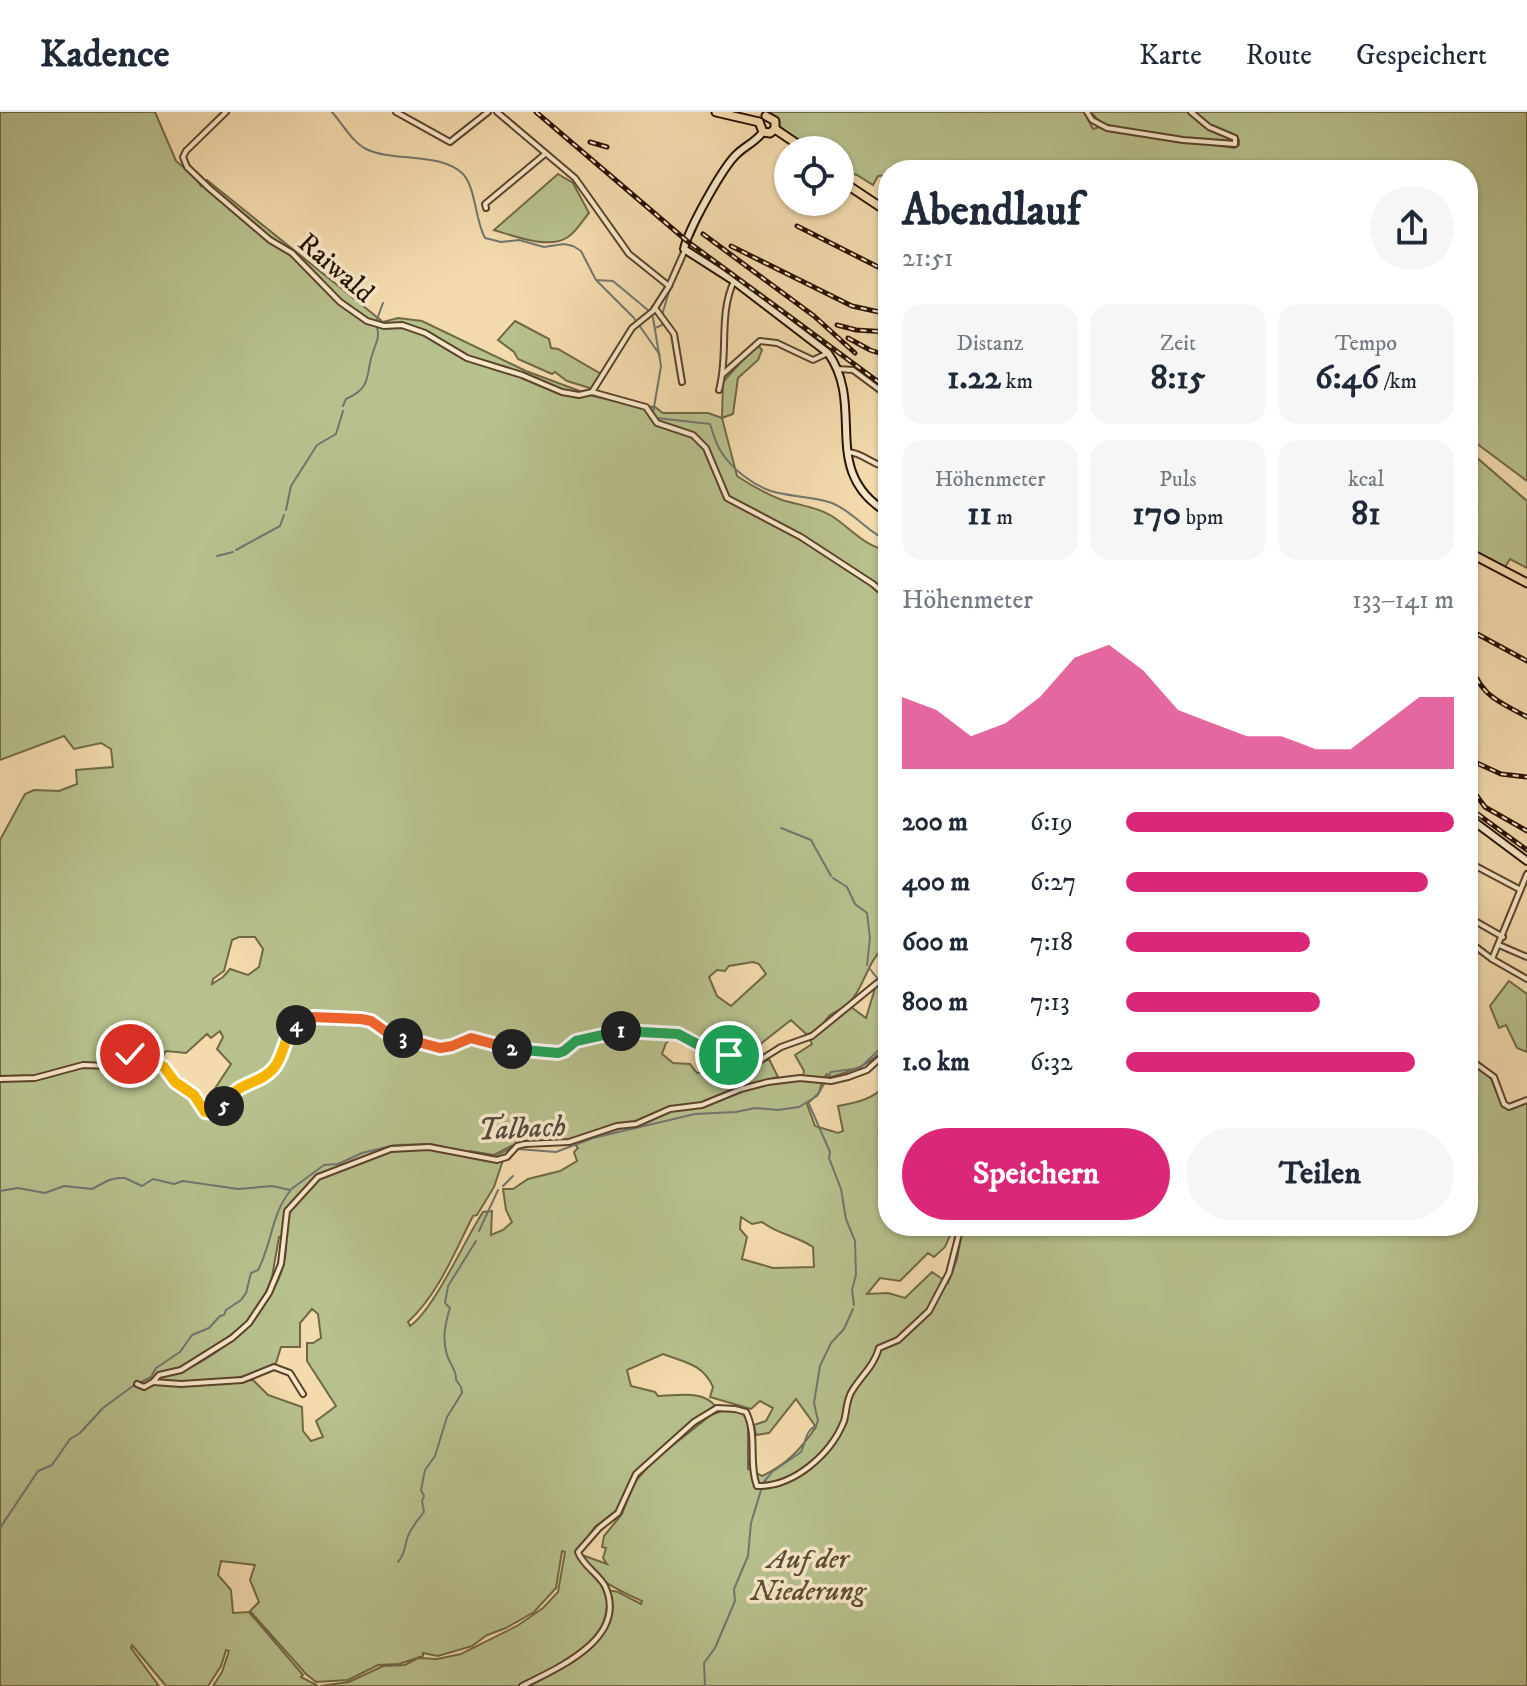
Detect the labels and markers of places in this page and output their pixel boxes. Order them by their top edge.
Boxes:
pin: 4 [276,1005,316,1045]
pin: 1 [601,1011,641,1051]
pin: 3 [383,1018,423,1058]
pin [96,1020,164,1088]
pin [695,1021,763,1089]
pin: 2 [492,1029,532,1069]
pin: 5 [204,1086,244,1126]

